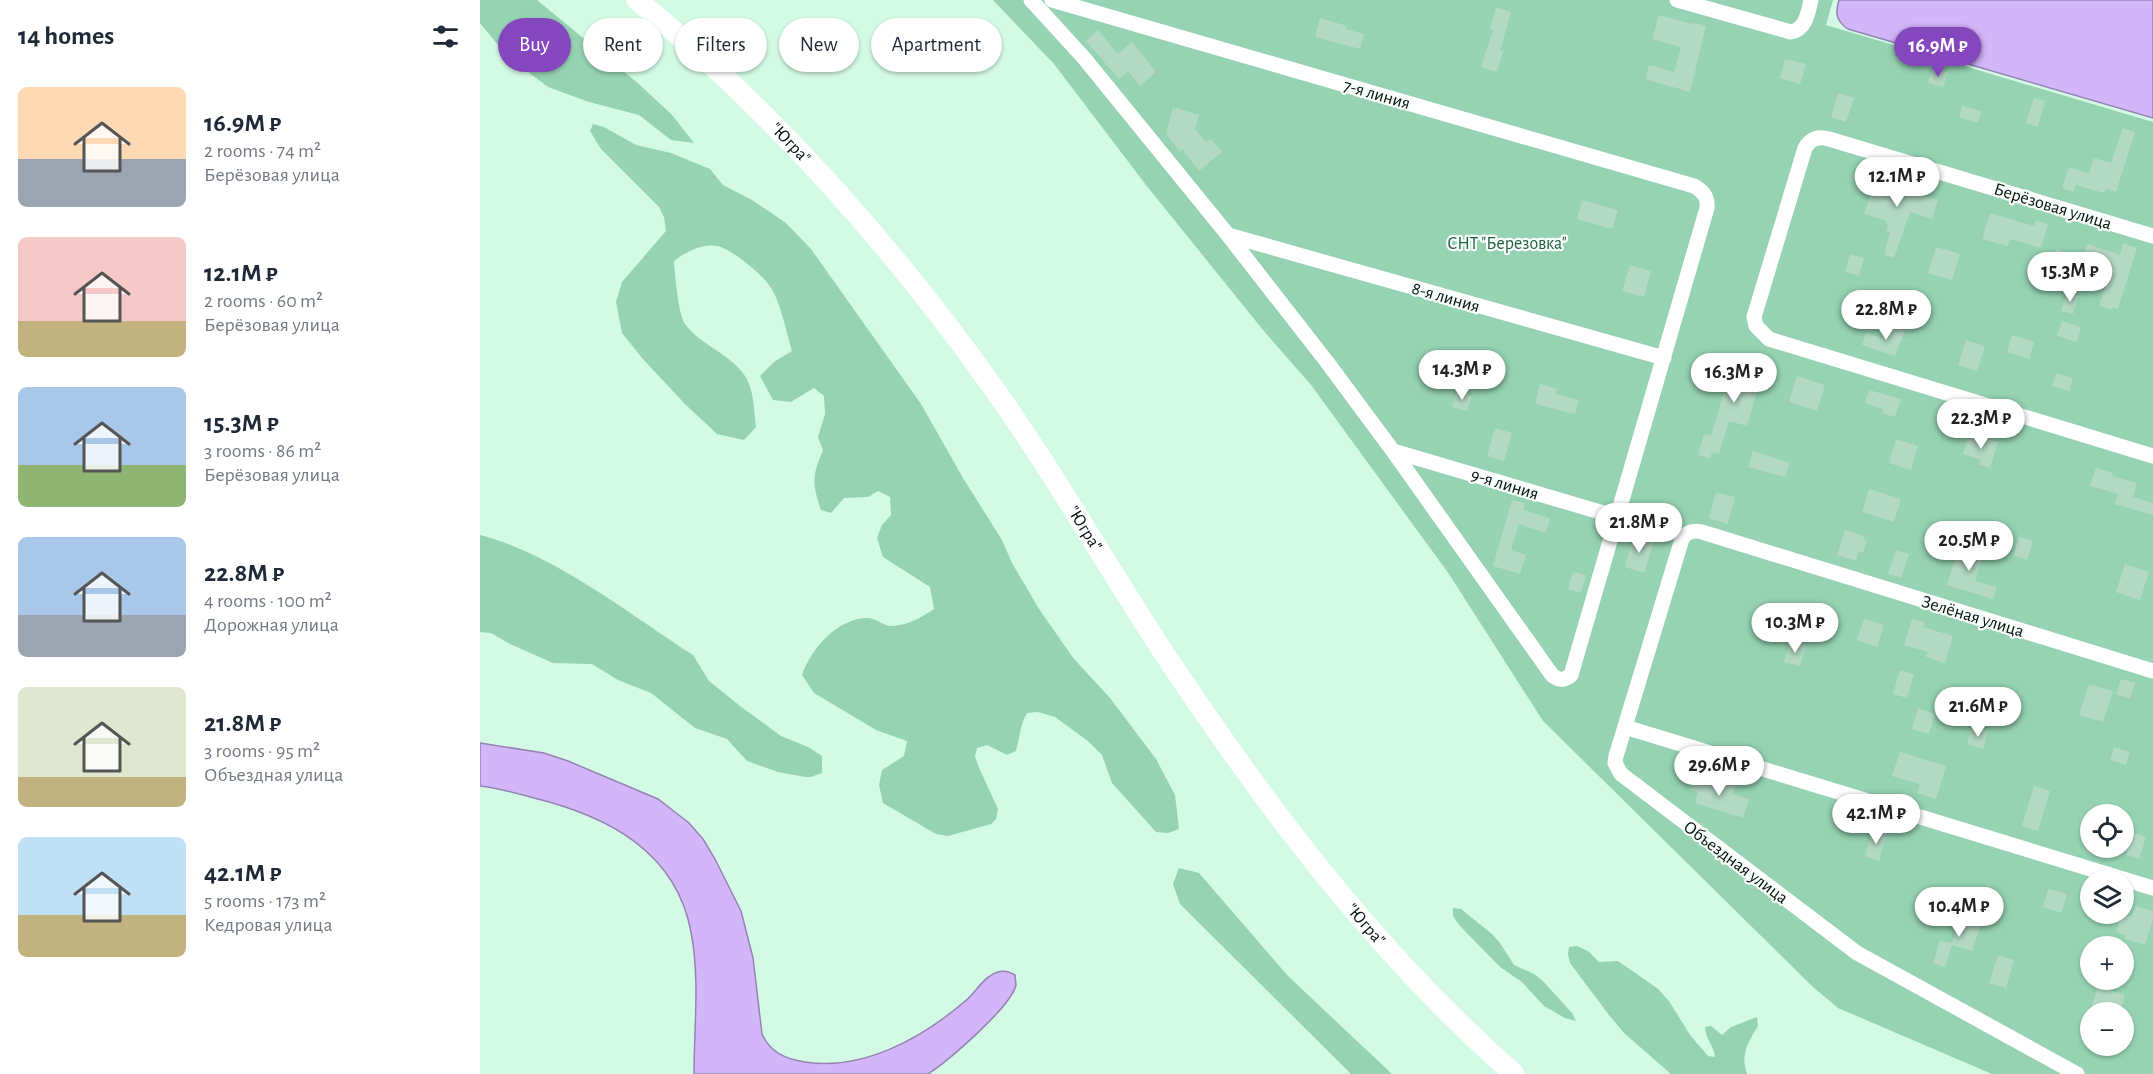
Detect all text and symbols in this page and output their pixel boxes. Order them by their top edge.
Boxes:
chip: Buy [498,18,571,72]
chip: Rent [583,18,663,72]
chip: Filters [675,18,767,72]
chip: New [779,18,859,72]
chip: Apartment [871,18,1002,72]
icon: filters [429,20,462,53]
text: 14 homes [18,23,114,49]
pin: 16.9M ₽ [1883,27,1993,78]
text: 16.9M ₽ [1908,36,1968,56]
street label: 7-я линия [1341,77,1412,113]
text: 16.9M ₽ [204,110,281,136]
icon: home [66,111,138,183]
street label: "Югра" [767,119,814,167]
text: 2 rooms · 74 m² [204,141,321,161]
pin: 12.1M ₽ [1842,157,1952,208]
text: Берёзовая улица [204,165,340,185]
text: 12.1M ₽ [1869,166,1925,186]
street label: Берёзовая улица [1992,180,2114,233]
park label: СНТ "Березовка" [1447,235,1567,253]
pin: 15.3M ₽ [2015,252,2125,303]
text: 12.1M ₽ [204,260,278,286]
icon: home [66,261,138,333]
text: 15.3M ₽ [2041,261,2099,281]
street label: 8-я линия [1410,280,1482,316]
pin: 22.8M ₽ [1831,290,1941,341]
text: 2 rooms · 60 m² [204,291,323,311]
text: 22.8M ₽ [1855,299,1917,319]
text: Берёзовая улица [204,315,340,335]
pin: 14.3M ₽ [1407,350,1517,401]
pin: 16.3M ₽ [1679,353,1789,404]
text: 14.3M ₽ [1433,359,1491,379]
text: 16.3M ₽ [1705,362,1763,382]
pin: 22.3M ₽ [1926,399,2036,450]
text: 22.3M ₽ [1951,408,2011,428]
text: 15.3M ₽ [204,410,279,436]
icon: home [66,411,138,483]
text: 3 rooms · 86 m² [204,441,321,461]
text: Берёзовая улица [204,465,340,485]
street label: 9-я линия [1469,466,1541,504]
street label: "Югра" [1064,503,1105,554]
pin: 21.8M ₽ [1584,503,1694,554]
text: 21.8M ₽ [1609,512,1669,532]
pin: 20.5M ₽ [1914,521,2024,572]
text: 20.5M ₽ [1938,530,2000,550]
text: 22.8M ₽ [204,560,284,586]
icon: home [66,561,138,633]
text: 4 rooms · 100 m² [204,591,332,611]
street label: Зелёная улица [1919,593,2026,641]
pin: 10.3M ₽ [1740,603,1850,654]
text: 10.3M ₽ [1765,612,1825,632]
text: Дорожная улица [204,615,339,635]
pin: 21.6M ₽ [1923,687,2033,738]
text: 21.6M ₽ [1948,696,2008,716]
text: 21.8M ₽ [204,710,281,736]
icon: home [66,711,138,783]
text: 3 rooms · 95 m² [204,741,320,761]
pin: 29.6M ₽ [1664,746,1774,797]
text: 29.6M ₽ [1688,755,1750,775]
text: Объездная улица [204,765,343,785]
pin: 42.1M ₽ [1821,794,1931,845]
text: 42.1M ₽ [1846,803,1906,823]
map controls [2080,804,2134,1056]
button: locate [2080,804,2134,858]
street label: Объездная улица [1680,817,1792,908]
text: 42.1M ₽ [204,860,281,886]
icon: home [66,861,138,933]
button: layers [2080,870,2134,924]
pin: 10.4M ₽ [1904,887,2014,938]
text: 5 rooms · 173 m² [204,891,326,911]
text: 10.4M ₽ [1929,896,1989,916]
street label: "Югра" [1342,900,1388,949]
text: Кедровая улица [204,915,333,935]
button: + [2080,936,2134,990]
button: − [2080,1002,2134,1056]

